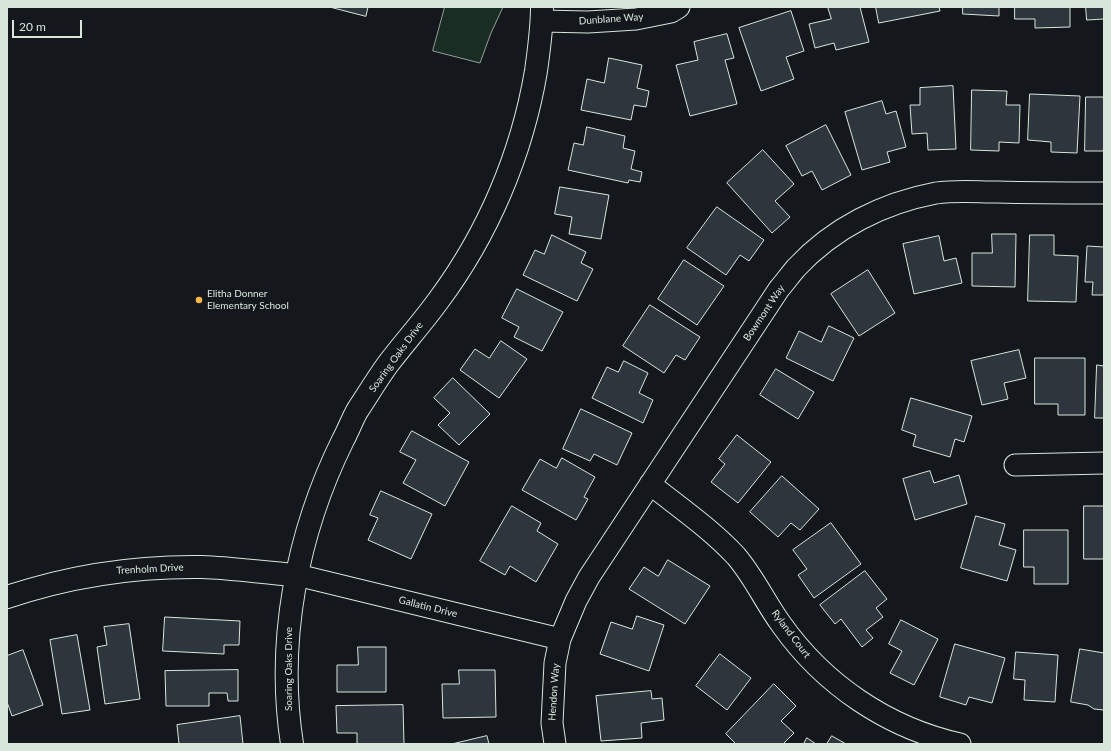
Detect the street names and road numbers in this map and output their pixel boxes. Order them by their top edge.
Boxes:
street label: Dunblane Way [578,11,644,27]
street label: Bowmont Way [741,283,787,343]
street label: Soaring Oaks Drive [366,319,426,395]
street label: Trenholm Drive [116,561,184,577]
street label: Gallatin Drive [397,594,459,620]
street label: Ryland Court [769,607,813,661]
street label: Soaring Oaks Drive [283,627,295,711]
street label: Hendon Way [546,663,562,721]

